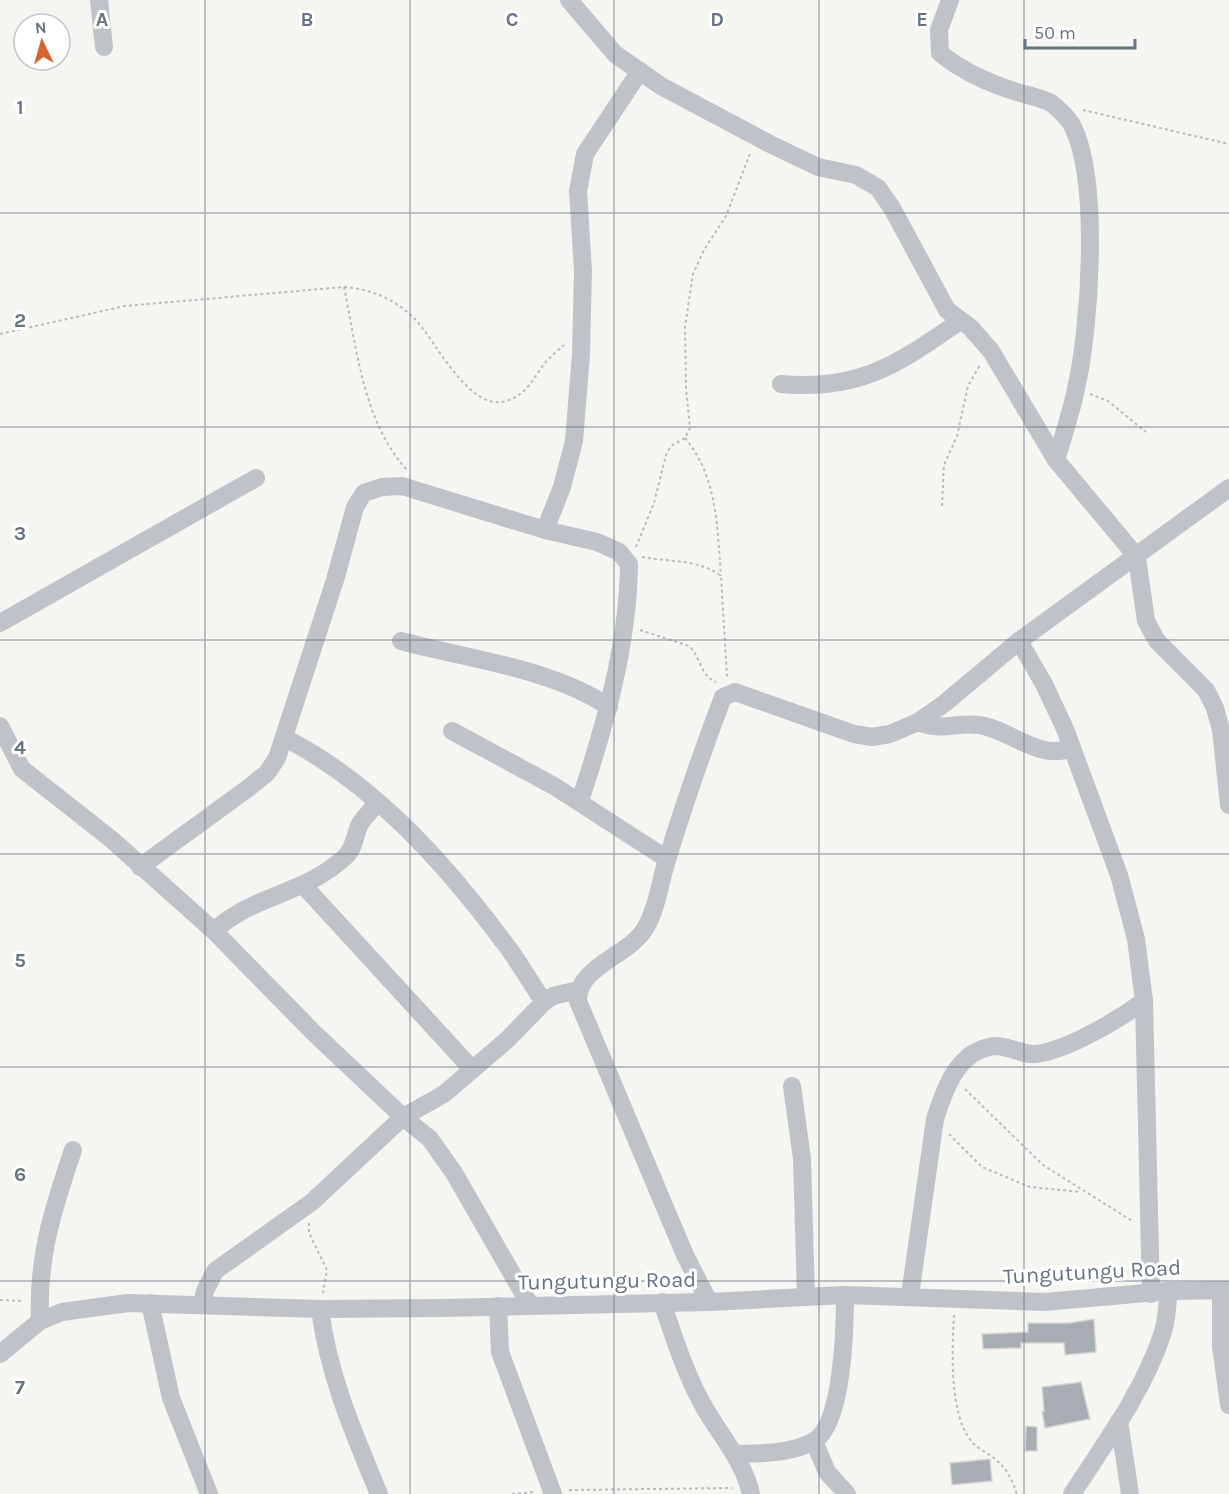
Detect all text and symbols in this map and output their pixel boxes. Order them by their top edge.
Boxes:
text: A [96,8,109,31]
text: B [301,8,313,31]
text: C [506,8,518,31]
text: D [710,8,724,31]
text: E [916,8,928,31]
north arrow [12,12,72,72]
scale bar [1025,12,1134,50]
text: N [34,18,47,38]
text: 50 m [1034,22,1076,44]
text: 1 [16,96,24,119]
text: 2 [14,309,26,332]
text: 3 [14,522,26,545]
text: 4 [14,736,26,759]
text: 5 [14,949,26,972]
text: 6 [14,1163,26,1186]
street label: Tungutungu Road [1002,1254,1182,1290]
street label: Tungutungu Road [518,1266,696,1296]
text: 7 [15,1376,25,1399]

